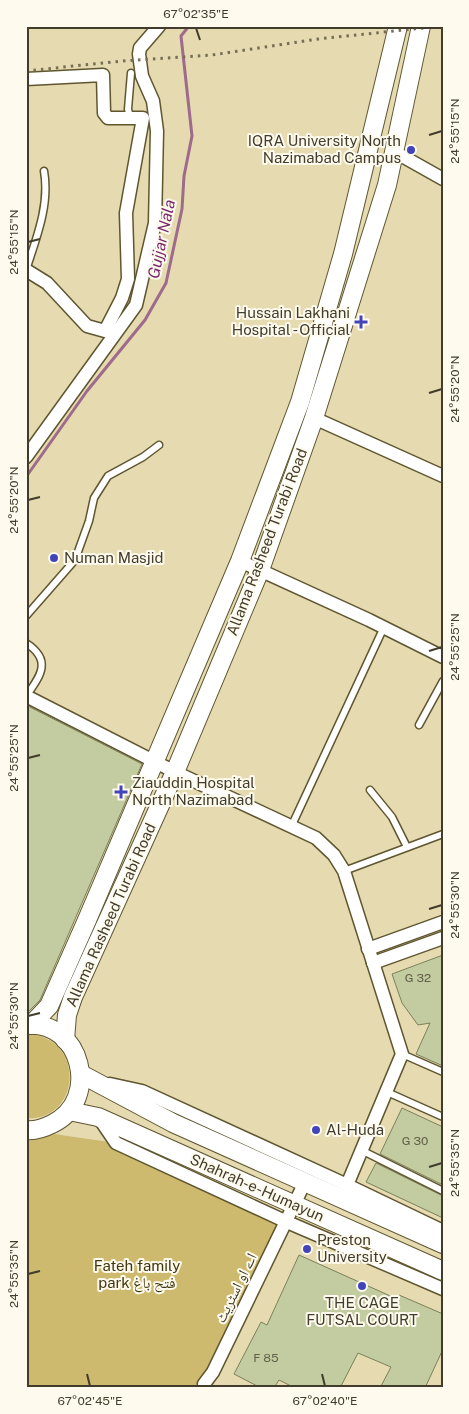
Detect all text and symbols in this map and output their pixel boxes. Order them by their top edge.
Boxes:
text: 67°02'35"E [163,7,229,21]
text: 24°55'15"N [448,98,462,164]
place label: IQRA University North Nazimabad Campus [248,132,401,166]
marker: IQRA University North Nazimabad Campus [405,144,417,156]
water label: Gujjar Nala [144,198,179,280]
text: 24°55'15"N [7,209,21,275]
place label: Hussain Lakhani Hospital - Official [232,304,350,338]
marker: Hussain Lakhani Hospital - Official [354,315,368,329]
text: 24°55'20"N [448,355,462,423]
street label: Allama Rasheed Turabi Road [223,446,310,638]
text: 24°55'20"N [7,466,21,534]
place label: Numan Masjid [64,549,163,566]
marker: Numan Masjid [48,552,60,564]
text: 24°55'25"N [448,613,462,681]
text: 24°55'25"N [7,724,21,792]
place label: Ziauddin Hospital North Nazimabad [132,774,255,808]
marker: Ziauddin Hospital North Nazimabad [114,785,128,799]
street label: Allama Rasheed Turabi Road [62,820,159,1009]
text: 24°55'30"N [448,871,462,939]
house number: G 32 [405,971,431,985]
text: 24°55'30"N [7,982,21,1050]
place label: Al-Huda [326,1121,384,1138]
marker: Al-Huda [310,1124,322,1136]
text: 24°55'35"N [448,1129,462,1197]
house number: G 30 [402,1134,428,1148]
street label: Shahrah-e-Humayun [188,1150,327,1225]
place label: Preston University [317,1231,387,1265]
text: 24°55'35"N [7,1240,21,1308]
marker: Preston University [301,1243,313,1255]
street label: اے او اسٹریٹ [211,1250,261,1326]
park label: Fateh family park فتح باغ [94,1257,180,1293]
marker: THE CAGE FUTSAL COURT [356,1280,368,1292]
place label: THE CAGE FUTSAL COURT [306,1294,418,1328]
house number: F 85 [253,1351,279,1365]
text: 67°02'45"E [57,1394,123,1408]
text: 67°02'40"E [293,1394,357,1408]

